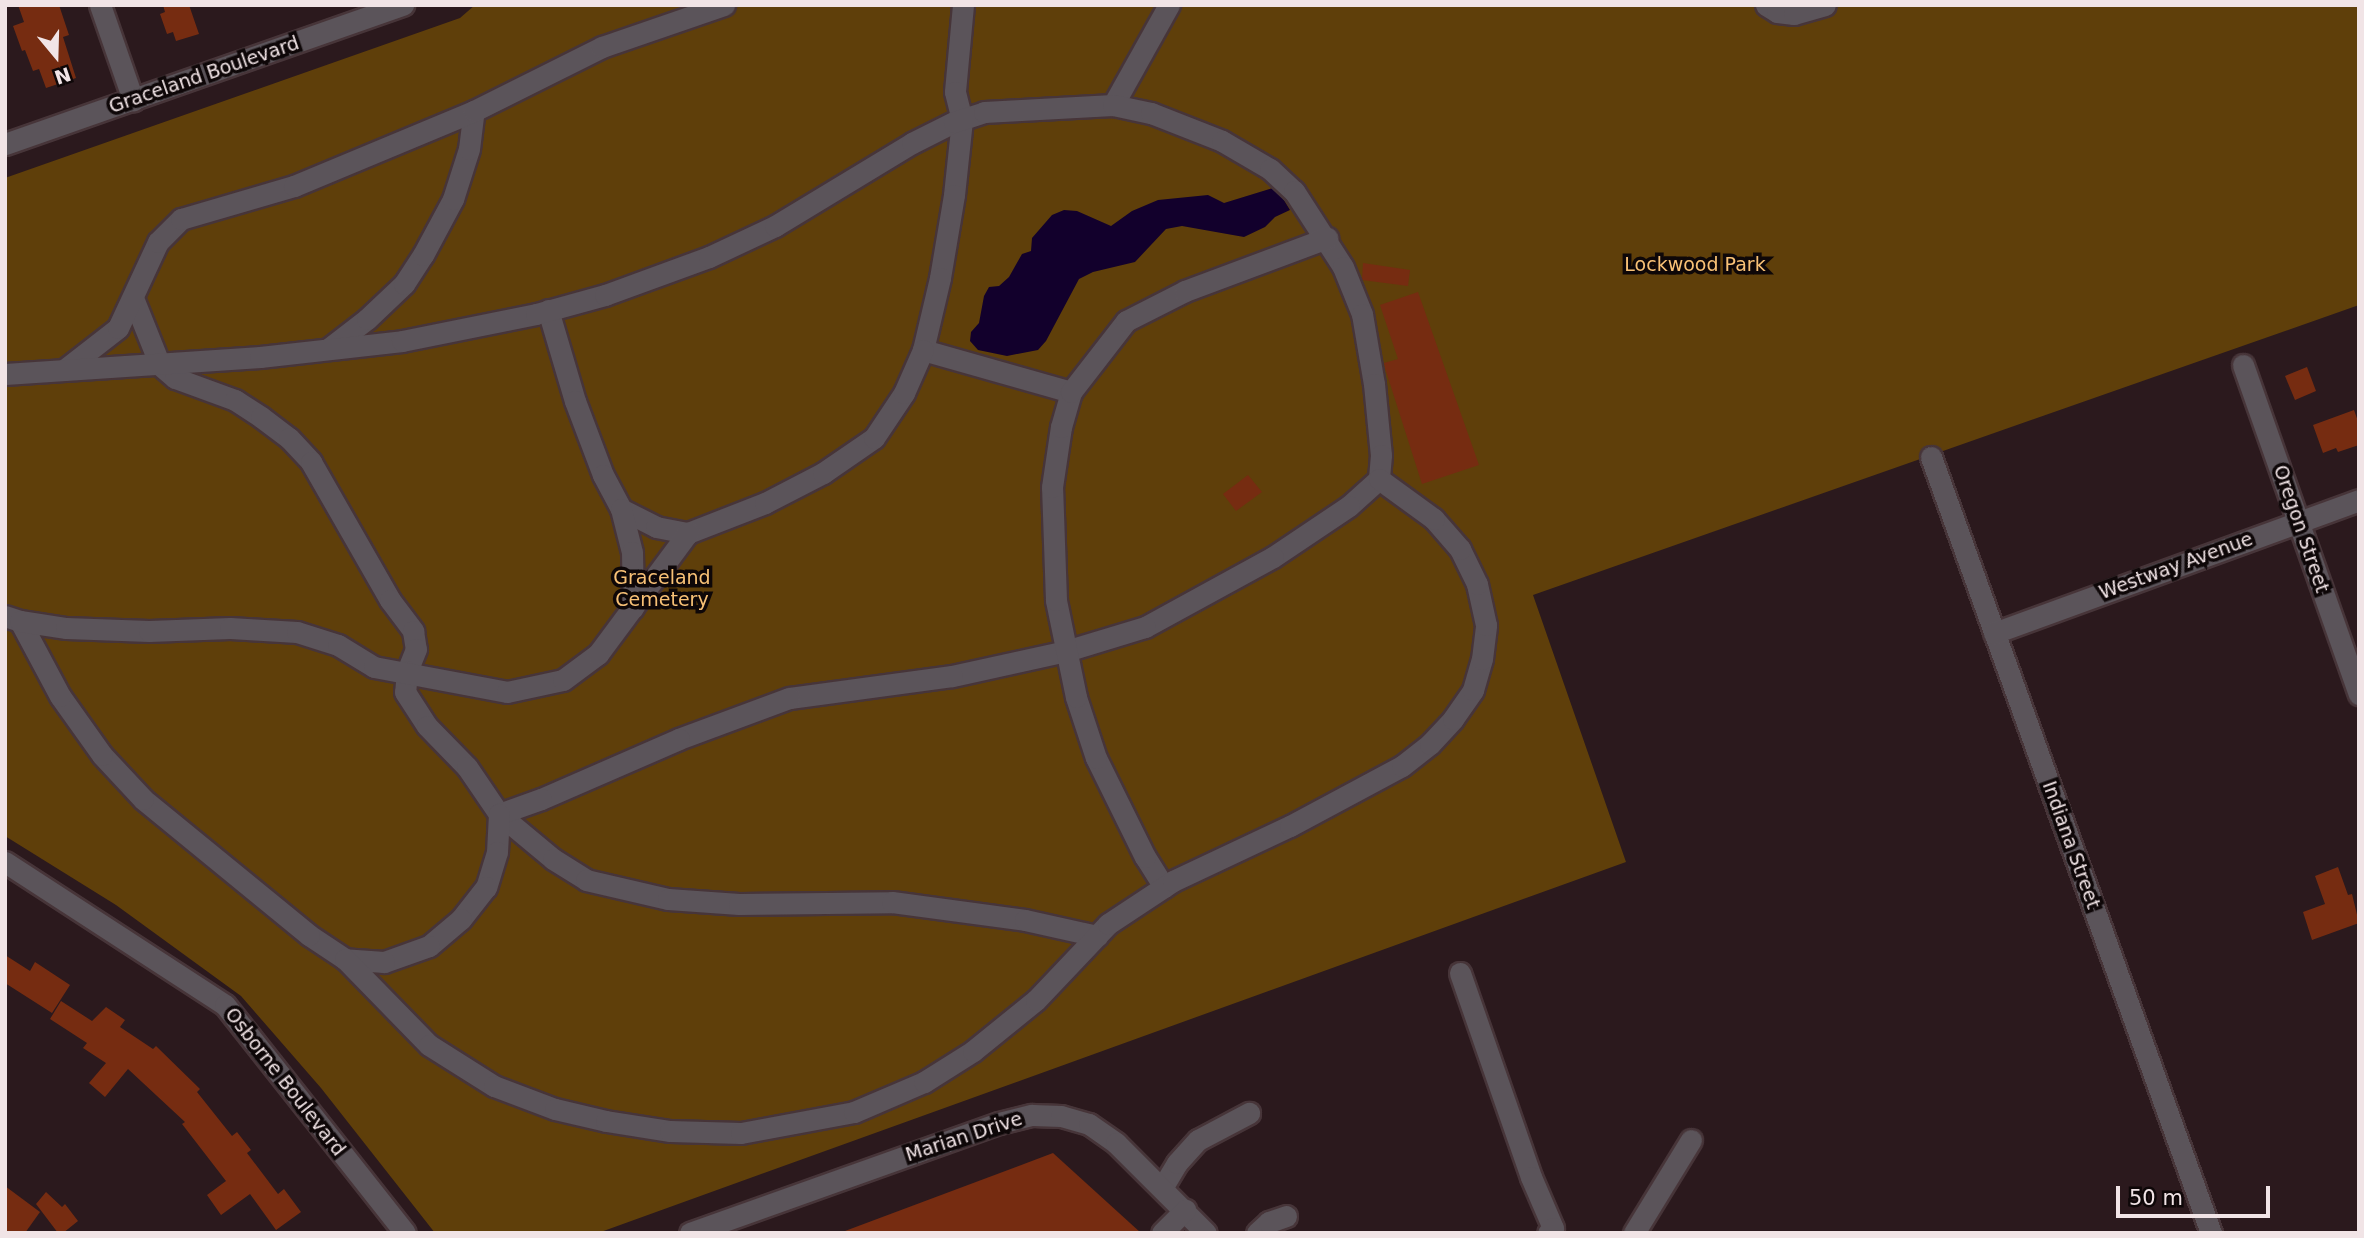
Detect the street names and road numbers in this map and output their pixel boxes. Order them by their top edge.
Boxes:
street label: Graceland Boulevard [106,32,302,118]
street label: Oregon Street [2268,462,2334,596]
street label: Westway Avenue [2096,528,2256,604]
street label: Indiana Street [2037,778,2105,912]
street label: Osborne Boulevard [220,1003,350,1161]
street label: Marian Drive [903,1107,1025,1167]

